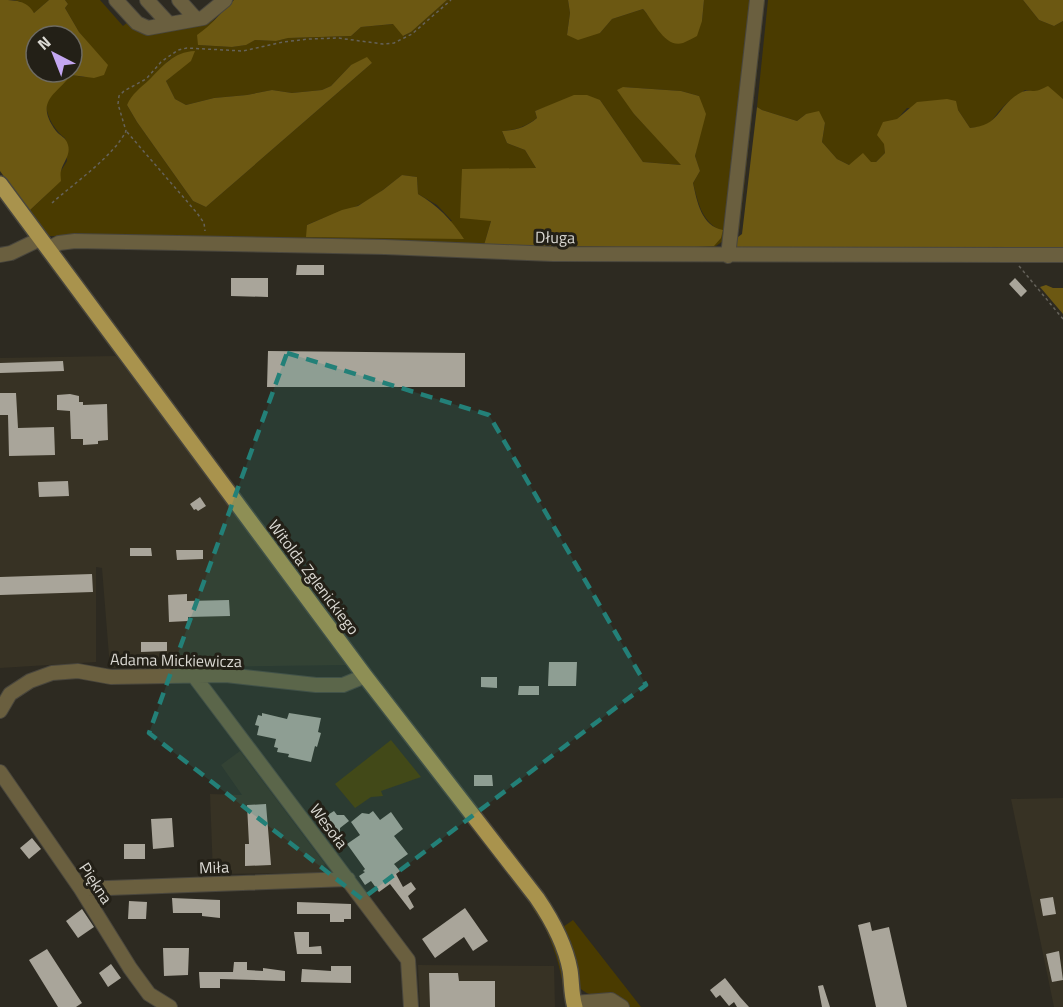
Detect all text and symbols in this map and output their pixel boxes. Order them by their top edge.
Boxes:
north arrow [24,24,84,84]
text: N [32,30,56,55]
street label: Długa [535,225,575,249]
street label: Witolda Zglenickiego [263,514,365,640]
street label: Adama Mickiewicza [110,647,242,673]
street label: Wesoła [304,798,354,854]
street label: Miła [199,854,229,880]
street label: Piękna [74,857,118,909]

